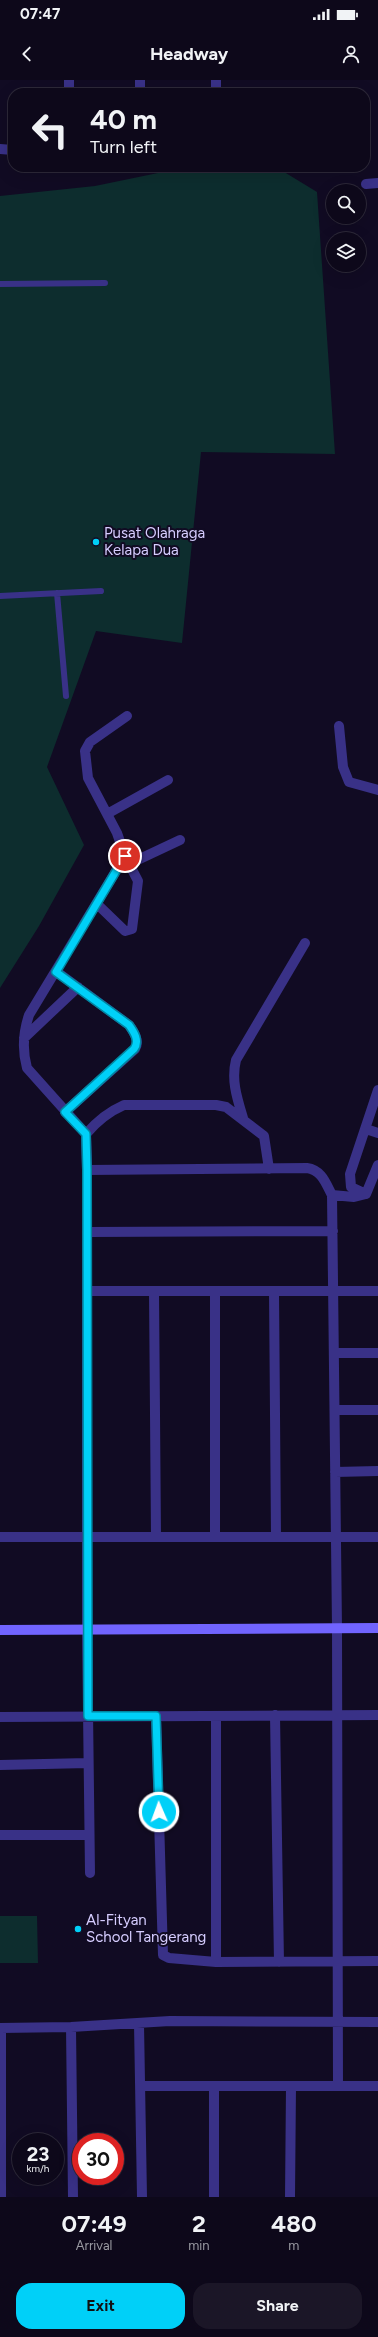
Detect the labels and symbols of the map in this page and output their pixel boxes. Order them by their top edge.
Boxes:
place label: Pusat Olahraga Kelapa Dua [104,524,205,559]
marker: Pusat Olahraga Kelapa Dua [91,537,101,547]
pin [108,839,142,873]
position arrow [138,1791,180,1833]
place label: Al-Fityan School Tangerang [86,1911,206,1946]
marker: Al-Fityan School Tangerang [73,1924,83,1934]
speed limit sign: 30 [72,2133,124,2185]

